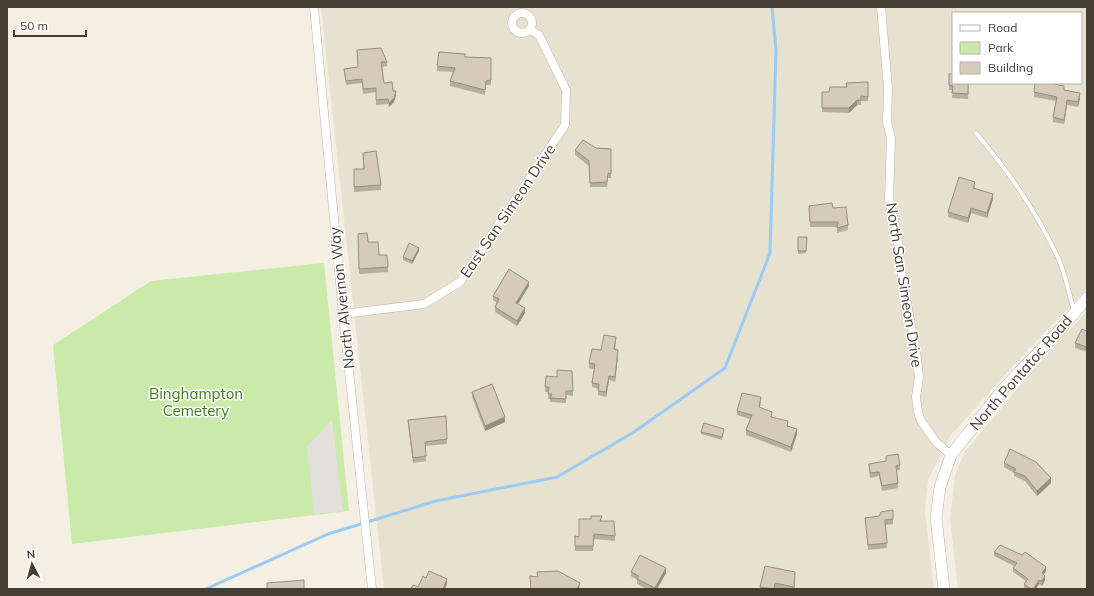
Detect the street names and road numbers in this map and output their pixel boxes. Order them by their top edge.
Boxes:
street label: East San Simeon Drive [456,140,559,281]
street label: North San Simeon Drive [882,201,927,369]
street label: North Alvernon Way [325,226,358,370]
street label: North Pontatoc Road [965,311,1076,434]

